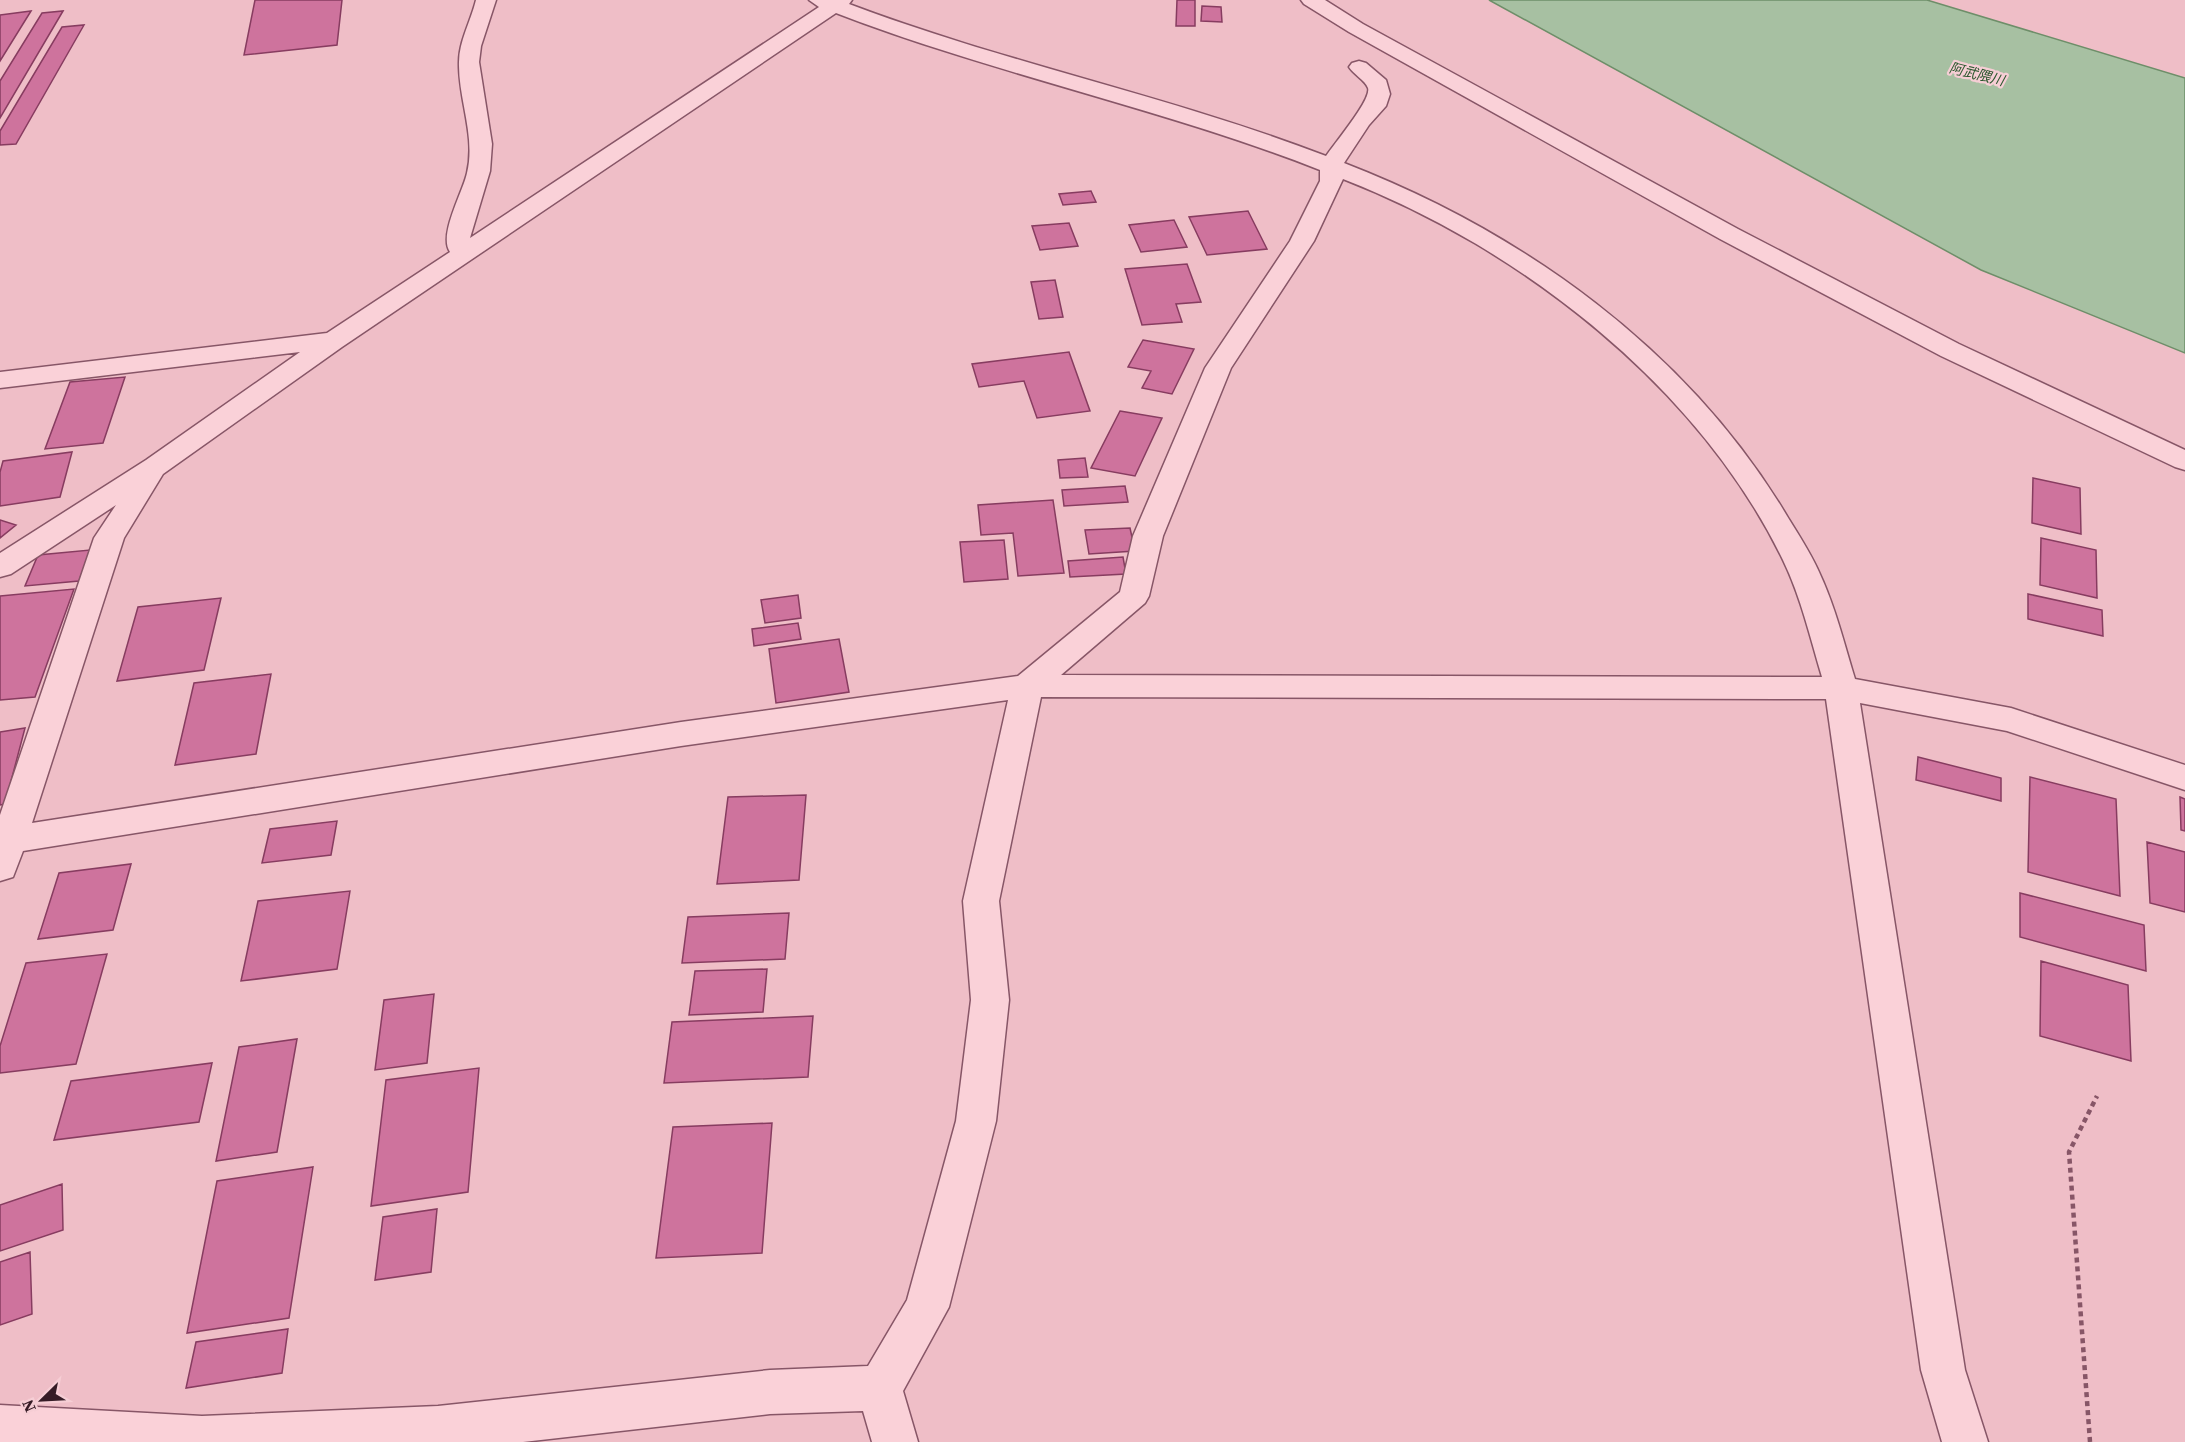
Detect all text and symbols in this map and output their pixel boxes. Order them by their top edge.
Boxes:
water label: 阿武隈川 [1947,58,2009,91]
north arrow [12,1370,72,1430]
text: N [16,1396,41,1416]

